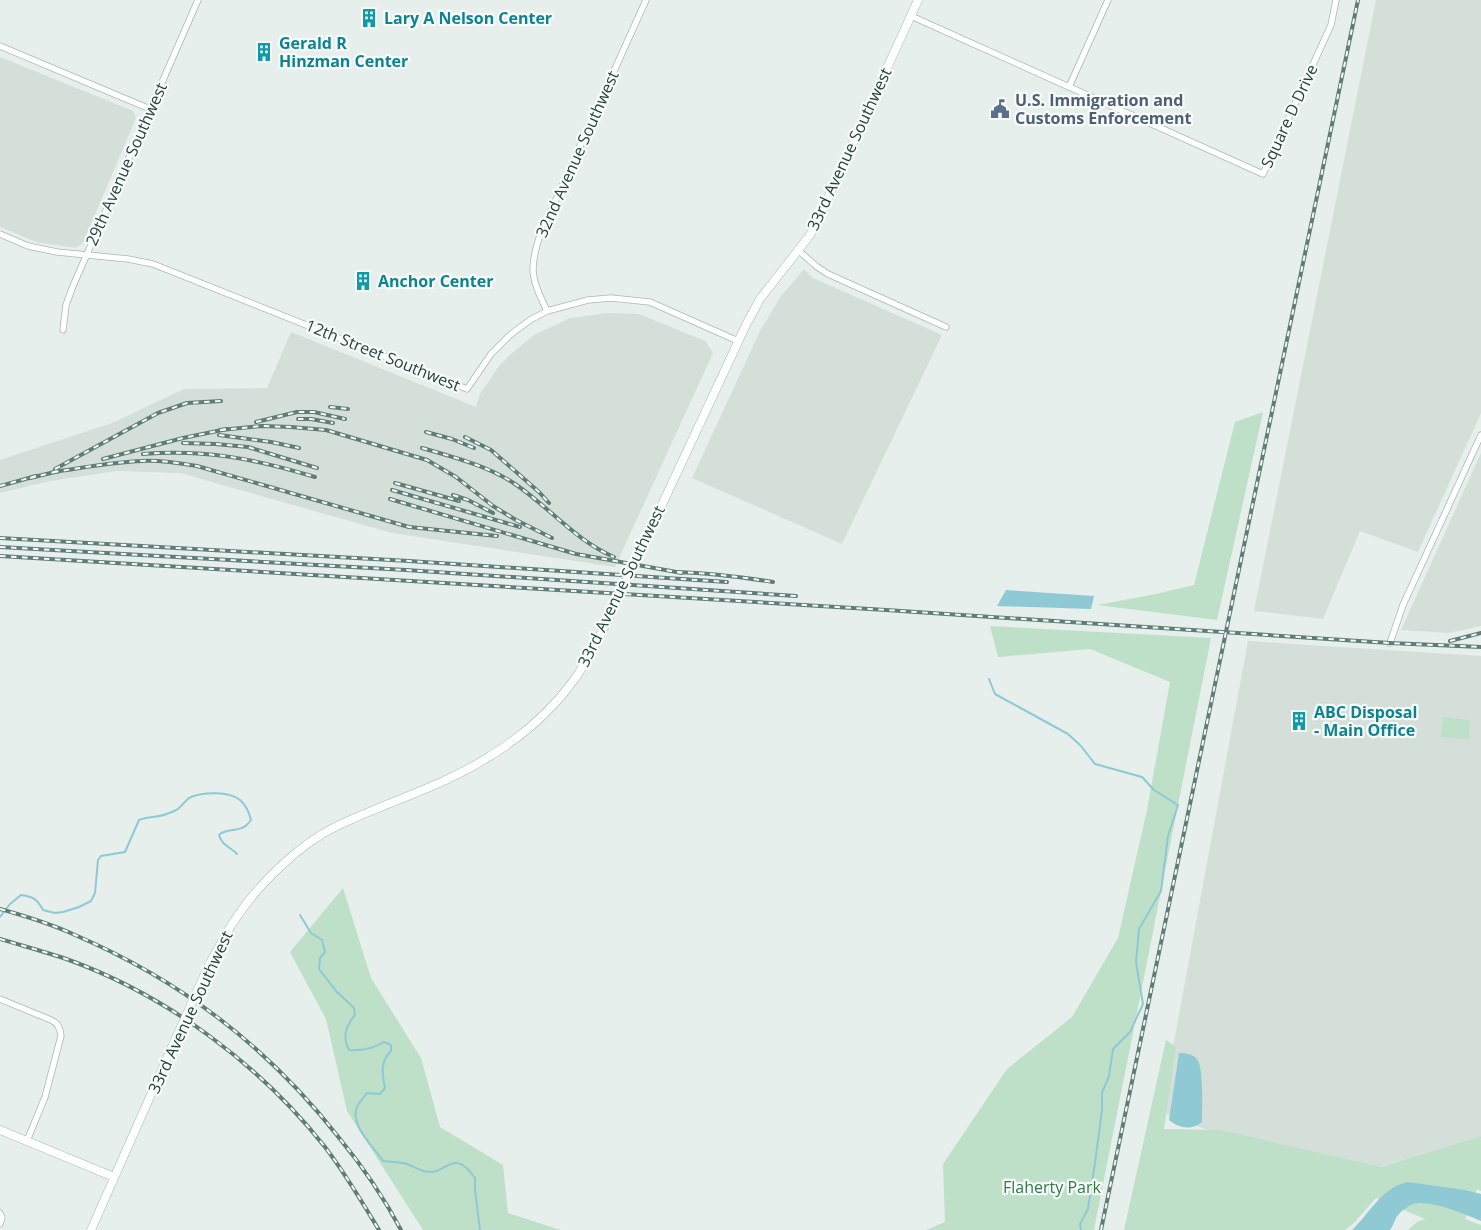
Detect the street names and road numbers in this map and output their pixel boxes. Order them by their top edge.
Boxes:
street label: Square D Drive [1255,61,1323,171]
street label: 33rd Avenue Southwest [802,64,897,234]
street label: 32nd Avenue Southwest [530,67,624,241]
street label: 29th Avenue Southwest [80,79,172,249]
street label: 12th Street Southwest [302,314,464,396]
street label: 33rd Avenue Southwest [572,501,670,670]
street label: 33rd Avenue Southwest [143,927,238,1097]

